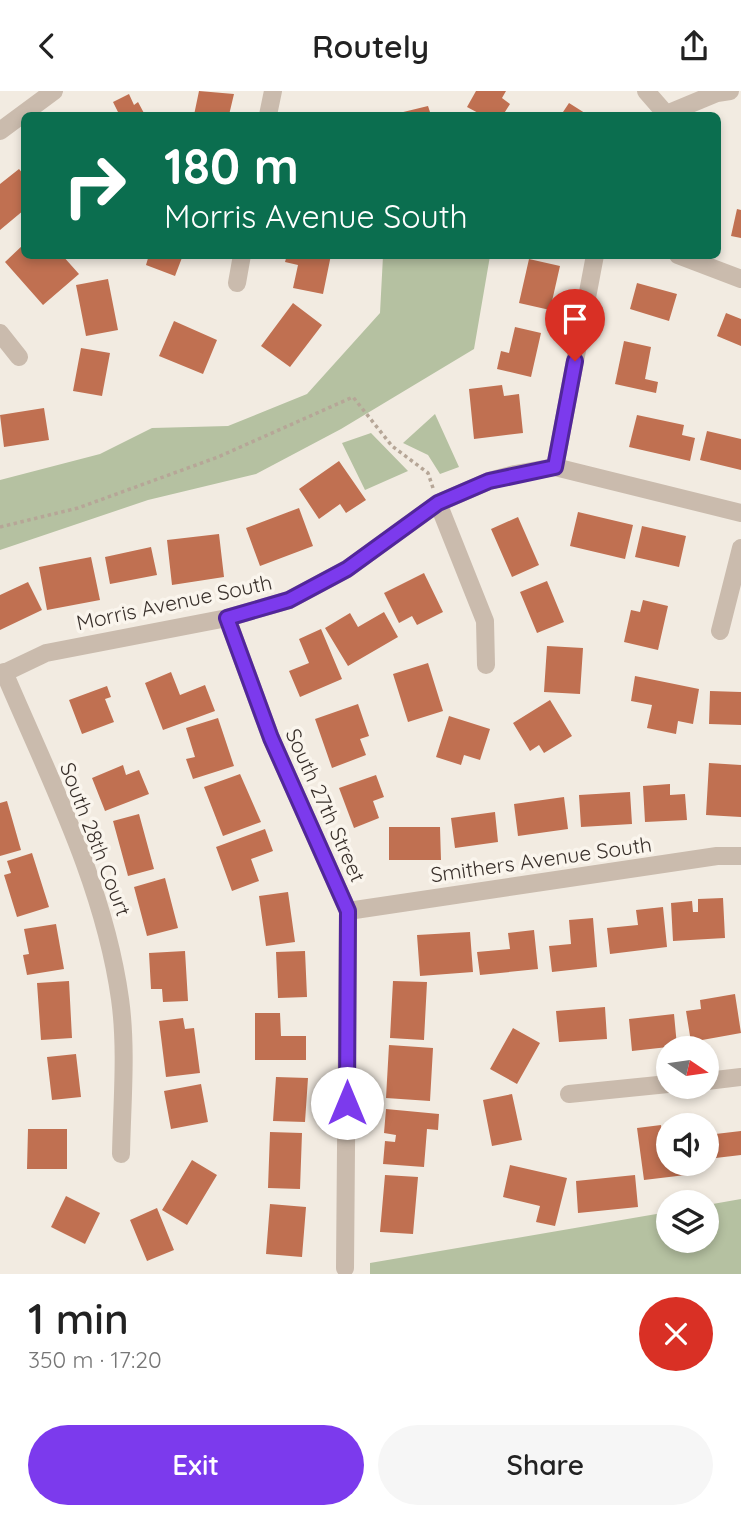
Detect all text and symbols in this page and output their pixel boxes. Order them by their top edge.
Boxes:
text: Routely [312,26,429,66]
icon: back [28,27,66,65]
icon: share [675,27,713,65]
text: 180 m [164,135,299,196]
icon: right [49,140,140,231]
text: Morris Avenue South [164,196,468,236]
pin [545,289,605,361]
icon: arrive [556,300,594,338]
street label: Morris Avenue South [74,569,274,635]
street label: South 27th Street [280,724,372,886]
street label: South 28th Court [55,758,137,920]
street label: Smithers Avenue South [429,831,653,887]
north arrow [656,1036,719,1099]
map controls [656,1036,719,1253]
position arrow [310,1066,384,1140]
button: sound [656,1113,719,1176]
button: layers [656,1190,719,1253]
text: 1 min [28,1292,129,1345]
button: close [639,1297,713,1371]
text: 350 m · 17:20 [28,1345,162,1374]
button: Exit [28,1425,364,1505]
button: Share [378,1425,713,1505]

